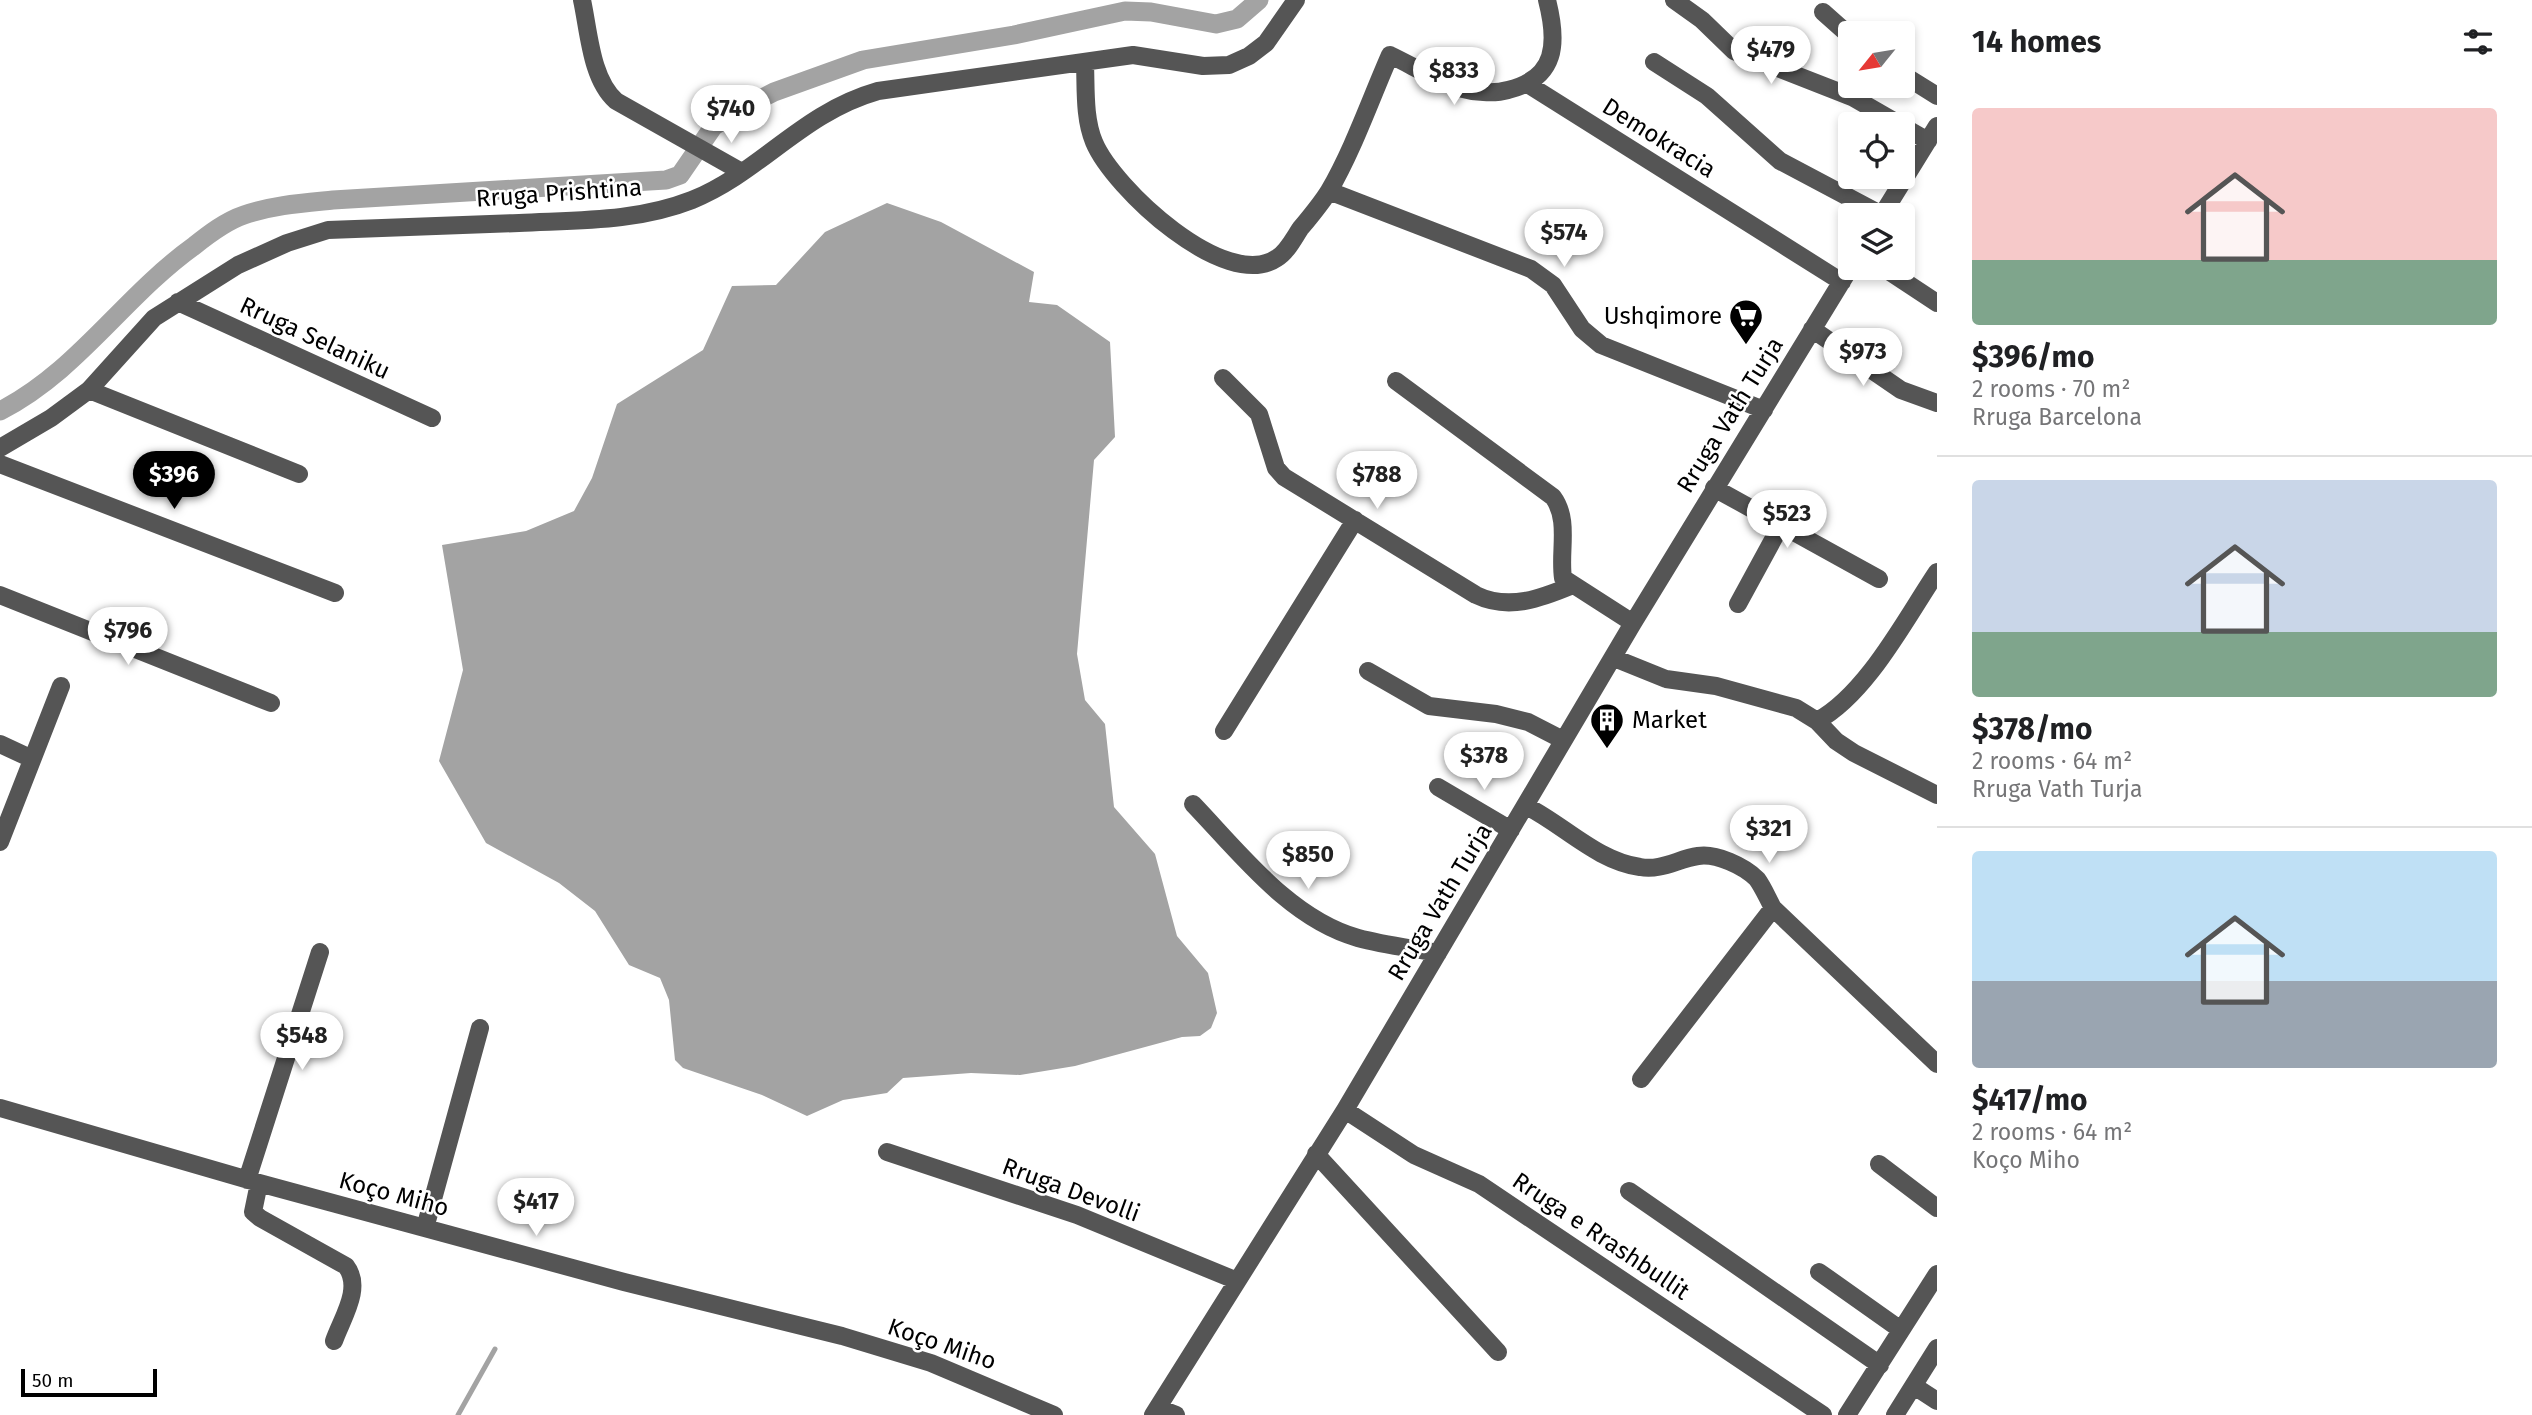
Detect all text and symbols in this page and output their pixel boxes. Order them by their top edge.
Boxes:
north arrow [1838,21,1914,98]
map controls [1838,21,1915,280]
icon: filters [2459,23,2497,61]
text: 14 homes [1972,24,2101,60]
pin: $479 [1730,27,1812,86]
text: $479 [1747,35,1795,63]
pin: $833 [1413,48,1495,107]
text: $833 [1429,56,1479,84]
pin: $740 [690,86,772,145]
street label: Demokracia [1597,92,1721,184]
text: $740 [707,94,755,122]
button: locate [1838,112,1915,189]
icon: home [2172,154,2298,280]
street label: Rruga Prishtina [475,173,643,213]
button: layers [1838,203,1915,280]
pin: $574 [1523,210,1605,269]
text: $574 [1540,218,1588,246]
street label: Rruga Selaniku [236,291,394,385]
supermarket icon: Ushqimore [1727,297,1765,346]
place label: Ushqimore [1604,302,1722,330]
pin: $973 [1822,328,1904,388]
street label: Rruga Vath Turja [1671,332,1789,498]
text: $973 [1839,337,1887,365]
text: $396/mo [1972,339,2094,375]
text: 2 rooms · 70 m² [1972,375,2130,403]
text: Rruga Barcelona [1972,403,2142,431]
pin: $396 [133,452,215,511]
pin: $788 [1336,452,1418,511]
text: $396 [149,460,199,488]
text: $788 [1352,460,1402,488]
pin: $523 [1746,490,1828,550]
text: $523 [1763,499,1811,527]
icon: home [2172,526,2298,652]
pin: $796 [87,608,169,667]
text: $796 [104,616,152,644]
building icon: Market [1588,701,1626,750]
place label: Market [1632,706,1707,734]
text: $378/mo [1972,711,2092,747]
pin: $378 [1443,732,1525,792]
text: $378 [1460,741,1508,769]
text: 2 rooms · 64 m² [1972,747,2132,775]
text: Rruga Vath Turja [1972,775,2143,803]
pin: $321 [1728,806,1810,865]
text: $321 [1746,814,1792,842]
street label: Rruga Vath Turja [1382,819,1498,985]
pin: $850 [1267,832,1349,891]
text: $850 [1282,840,1334,868]
icon: home [2172,897,2298,1023]
pin: $548 [261,1012,343,1072]
text: $548 [276,1021,328,1049]
text: $417/mo [1972,1082,2088,1118]
text: 2 rooms · 64 m² [1972,1118,2132,1146]
text: Koço Miho [1972,1146,2080,1174]
street label: Rruga Devolli [998,1152,1144,1228]
street label: Koço Miho [336,1166,452,1222]
street label: Rruga e Rrashbullit [1507,1166,1695,1306]
pin: $417 [495,1178,577,1238]
text: $417 [513,1187,559,1215]
street label: Koço Miho [884,1312,1000,1376]
scale bar [21,1366,158,1398]
text: 50 m [32,1369,73,1392]

